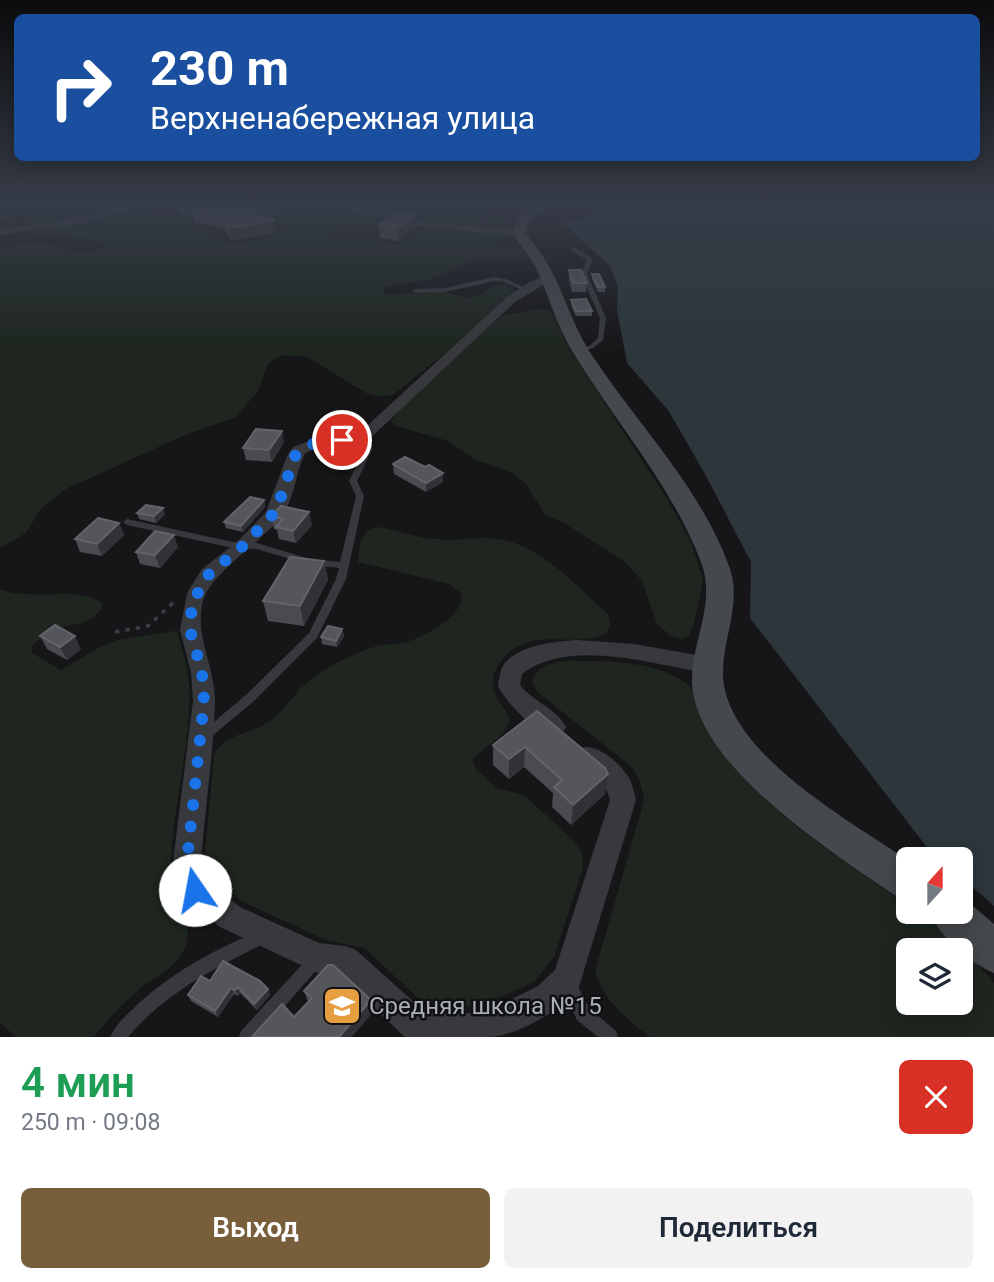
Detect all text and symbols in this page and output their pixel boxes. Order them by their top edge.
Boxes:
text: 230 m [150,40,289,97]
icon: right [35,42,126,133]
text: Верхненабережная улица [150,99,535,137]
pin [312,410,372,470]
icon: arrive [323,421,361,459]
north arrow [896,847,973,924]
map controls [896,847,973,1015]
position arrow [158,853,232,927]
button: layers [896,938,973,1015]
school or university icon: Средняя школа №15 [321,985,363,1027]
place label: Средняя школа №15 [369,992,602,1020]
text: 4 мин [21,1058,135,1107]
button: close [899,1060,973,1134]
text: 250 m · 09:08 [21,1109,160,1136]
button: Выход [21,1188,490,1268]
button: Поделиться [504,1188,973,1268]

